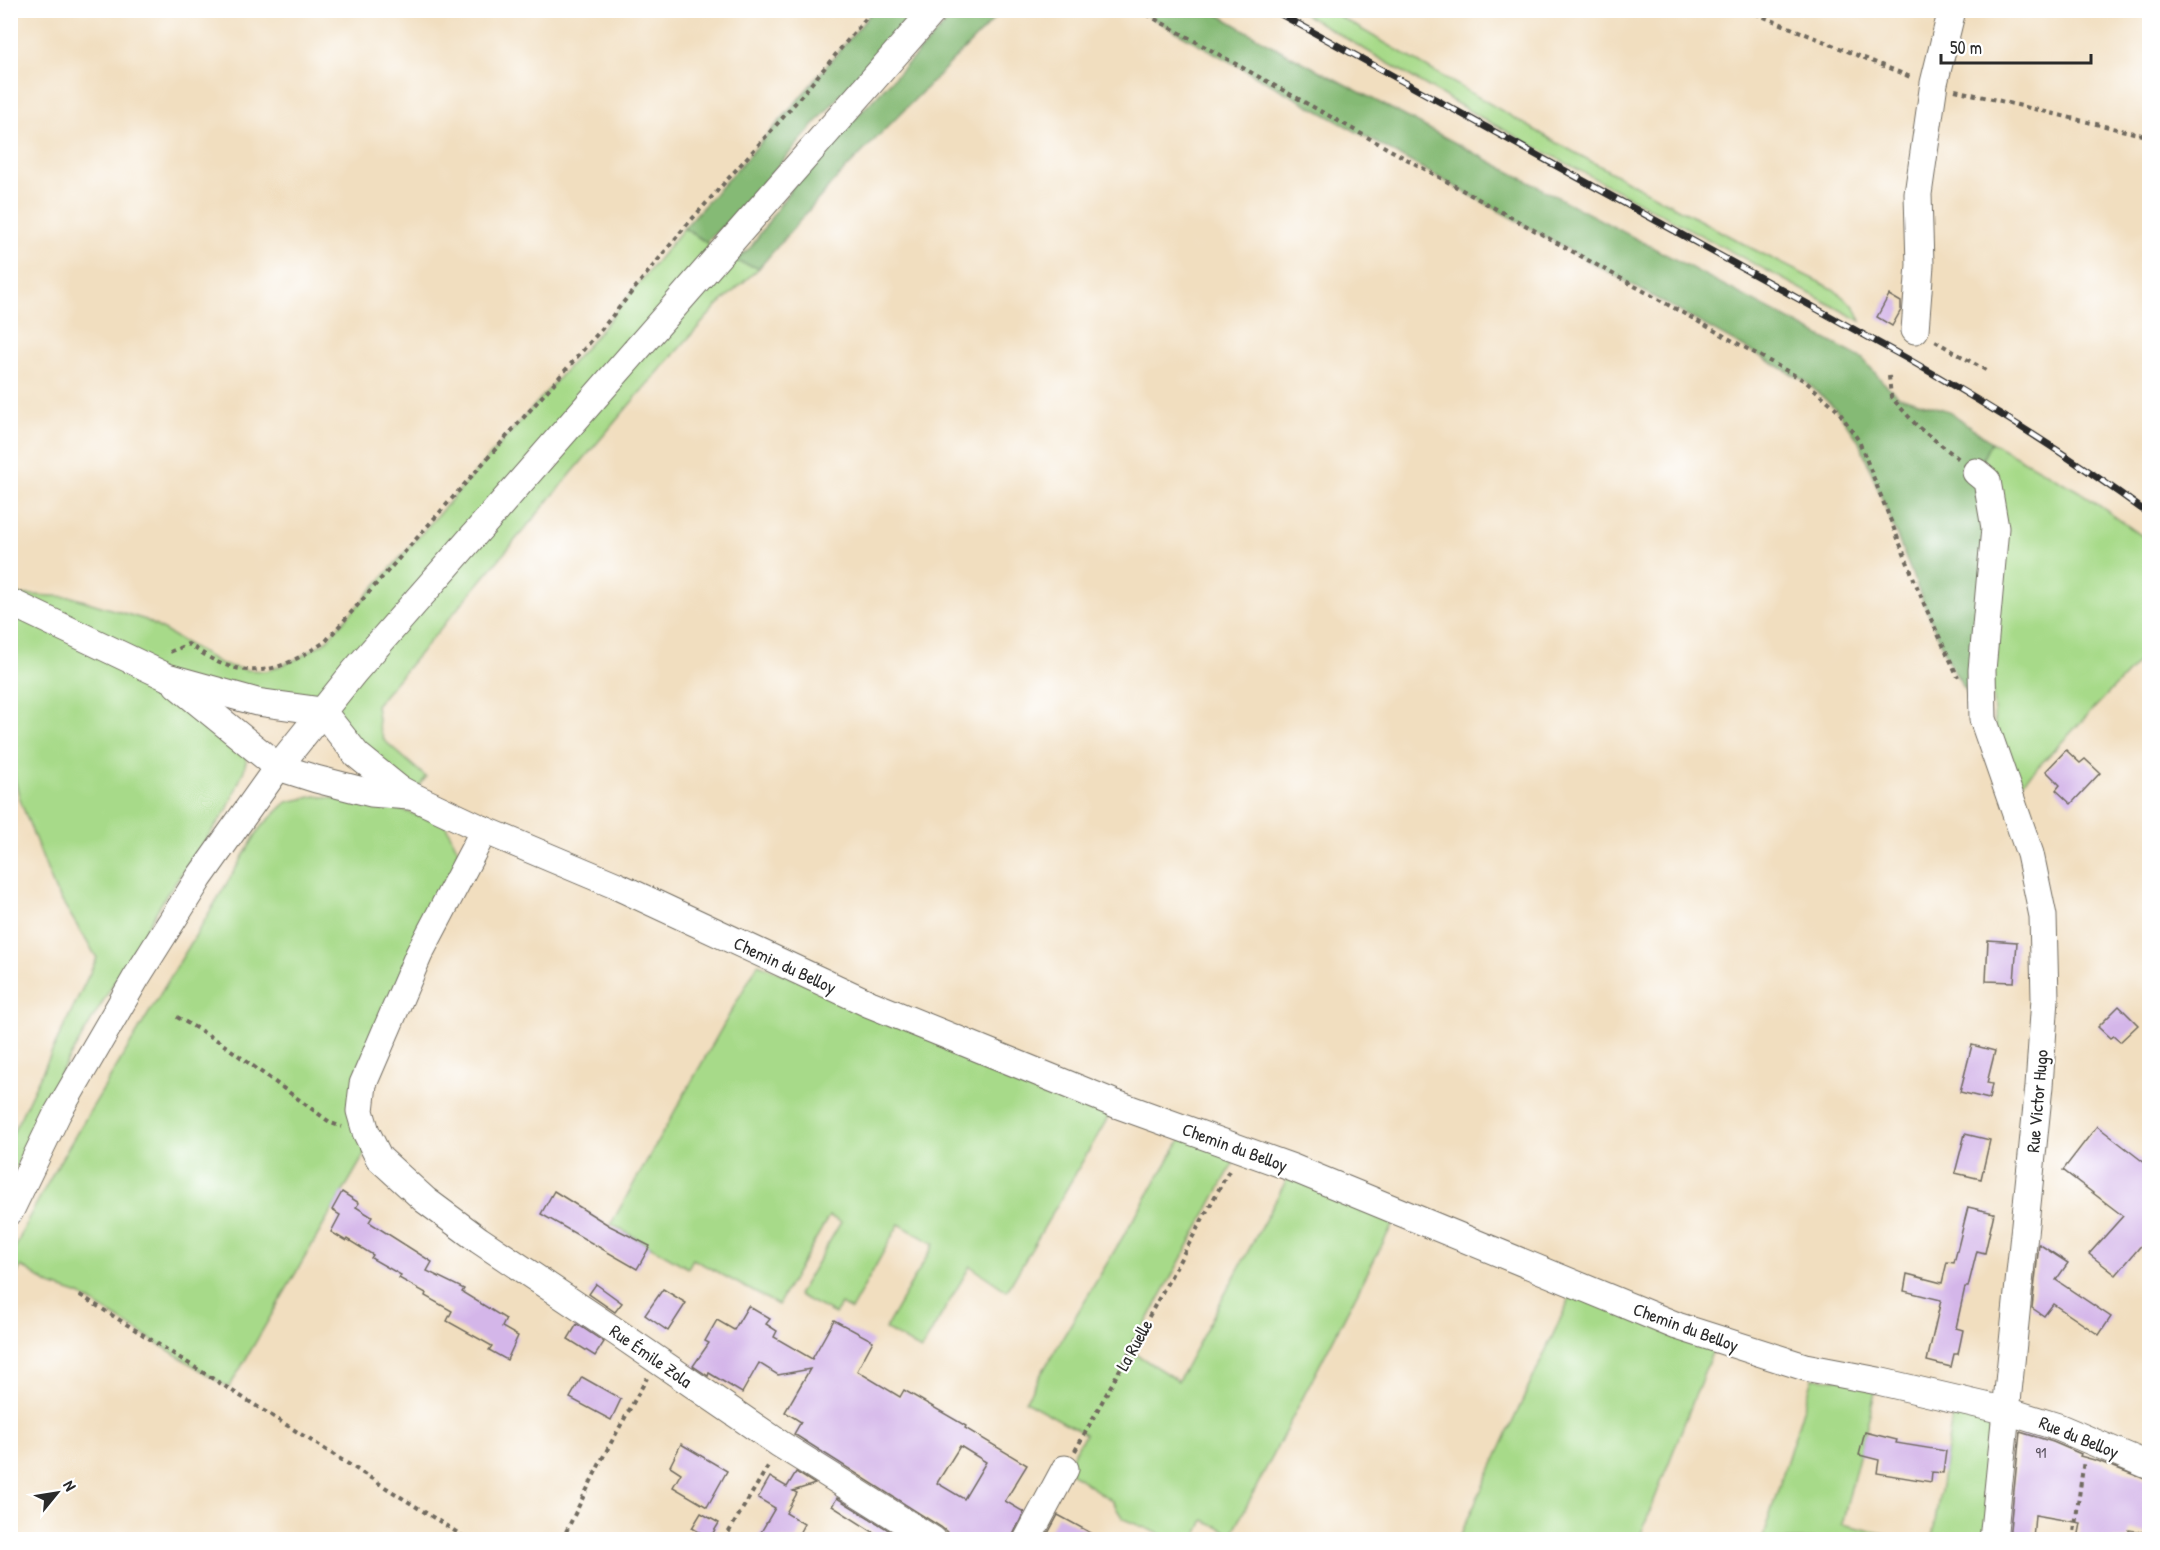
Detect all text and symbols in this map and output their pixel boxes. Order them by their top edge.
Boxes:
scale bar [1941,27,2091,65]
text: 50 m [1950,35,1982,60]
street label: Chemin du Belloy [730,930,841,1000]
street label: Rue Victor Hugo [2020,1048,2054,1154]
street label: Chemin du Belloy [1179,1116,1292,1178]
street label: Chemin du Belloy [1630,1296,1743,1358]
street label: La Ruelle [1110,1315,1158,1375]
street label: Rue Émile Zola [605,1318,697,1394]
street label: Rue du Belloy [2035,1410,2123,1464]
house number: 91 [2036,1442,2046,1463]
north arrow [27,1463,87,1523]
text: N [58,1476,82,1495]

